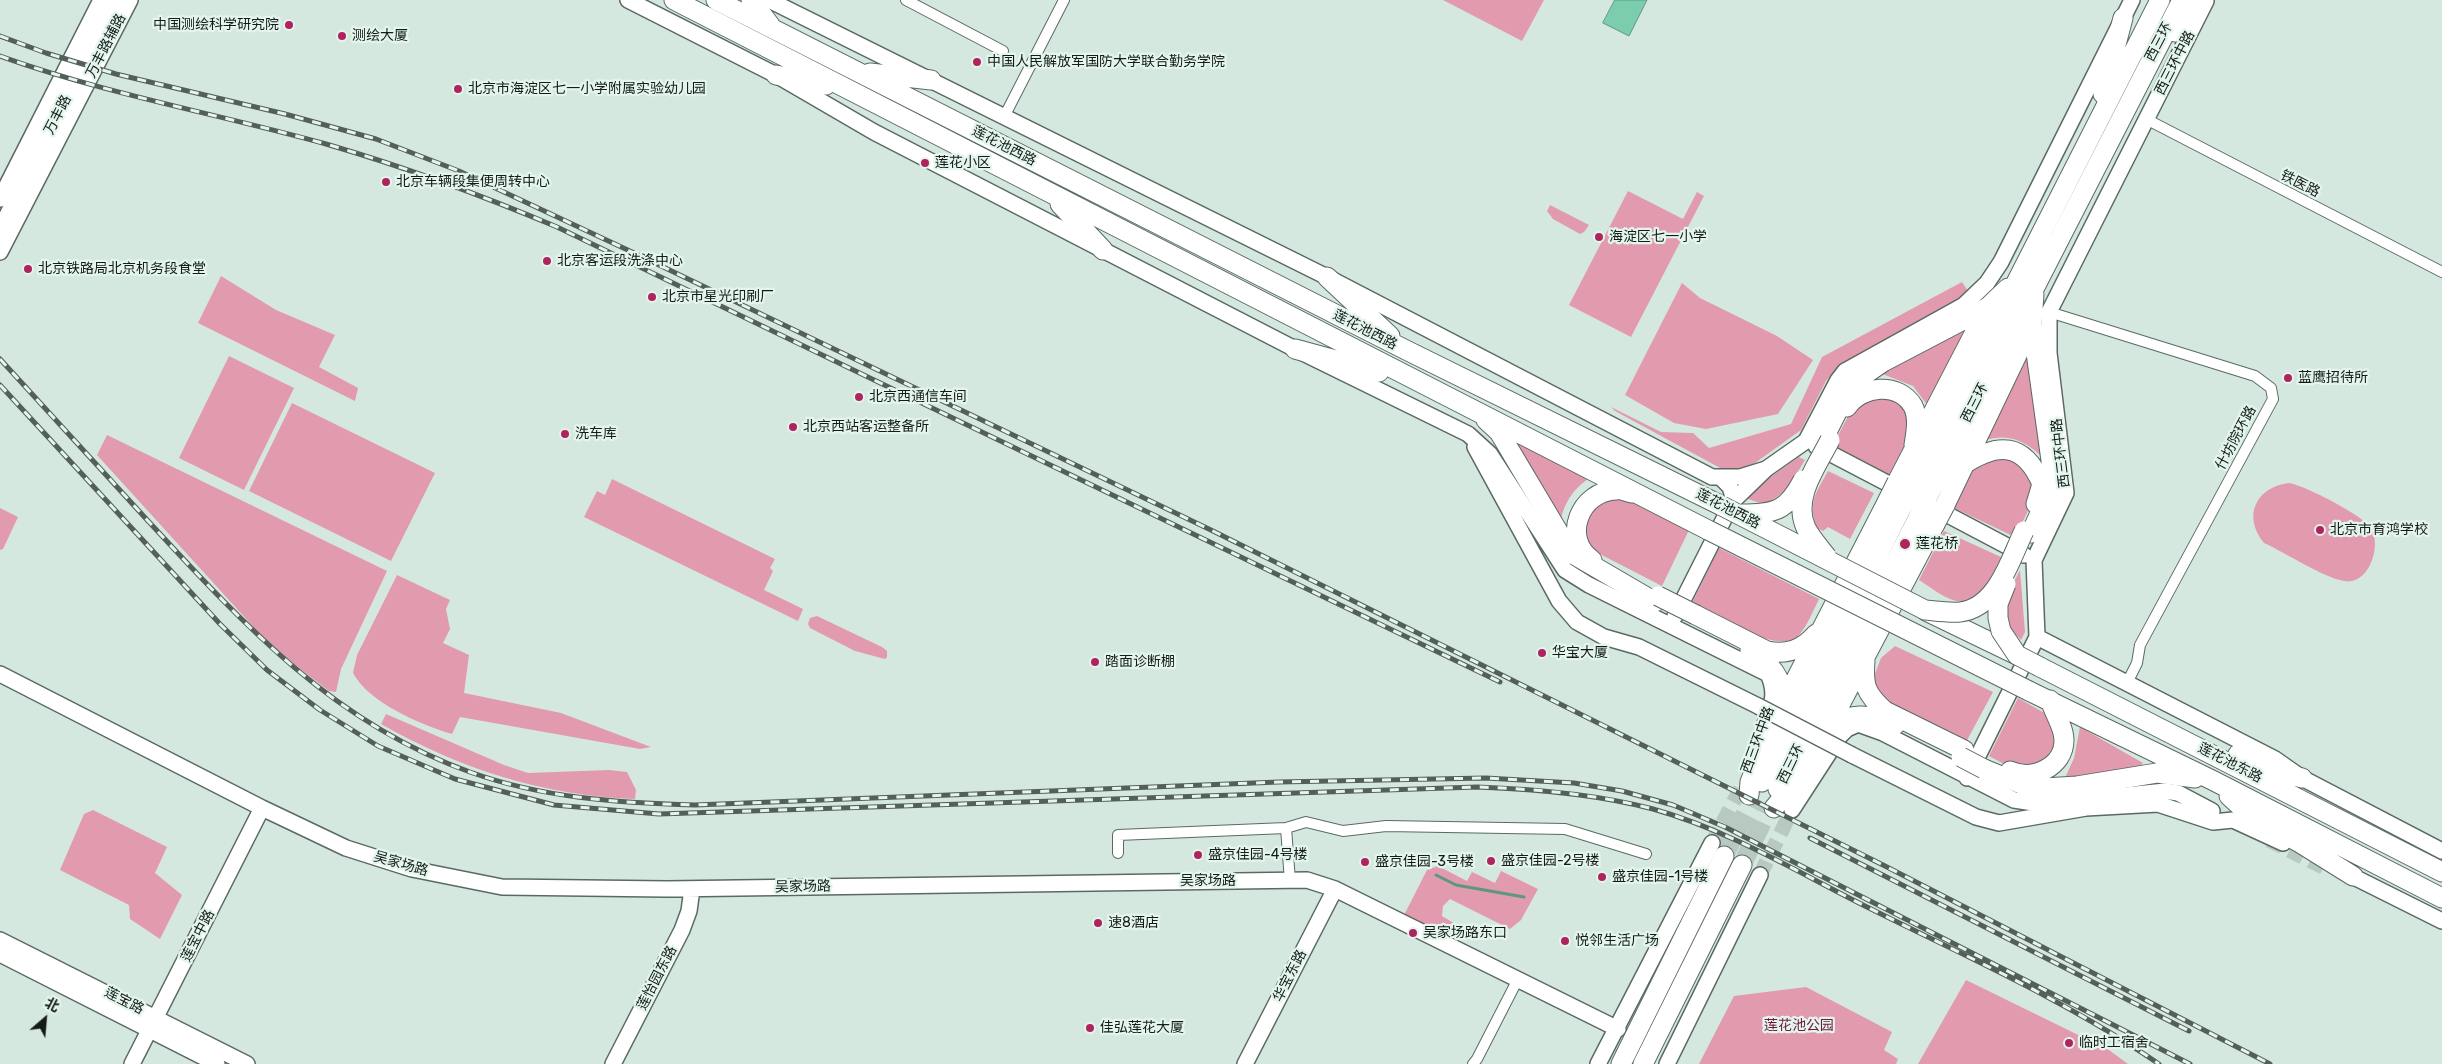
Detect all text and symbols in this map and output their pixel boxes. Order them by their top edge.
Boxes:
street label: 万丰路辅路 [83,11,129,81]
place label: 中国测绘科学研究院 [153,17,279,33]
marker: 中国测绘科学研究院 [283,19,295,31]
street label: 西三环 [2142,20,2176,64]
place label: 测绘大厦 [352,28,408,44]
street label: 西三环中路 [2152,28,2198,98]
marker: 测绘大厦 [336,30,348,42]
place label: 中国人民解放军国防大学联合勤务学院 [987,54,1225,70]
marker: 中国人民解放军国防大学联合勤务学院 [971,56,983,68]
place label: 北京市海淀区七一小学附属实验幼儿园 [468,81,706,97]
marker: 北京市海淀区七一小学附属实验幼儿园 [452,83,464,95]
street label: 万丰路 [41,92,75,138]
street label: 莲花池西路 [969,123,1039,169]
place label: 莲花小区 [935,155,991,171]
marker: 莲花小区 [919,157,931,169]
street label: 铁医路 [2277,167,2323,201]
place label: 北京车辆段集便周转中心 [396,174,550,190]
marker: 北京车辆段集便周转中心 [380,176,392,188]
place label: 海淀区七一小学 [1609,229,1707,245]
marker: 海淀区七一小学 [1593,231,1605,243]
place label: 北京客运段洗涤中心 [557,253,683,269]
marker: 北京客运段洗涤中心 [541,255,553,267]
place label: 北京铁路局北京机务段食堂 [38,261,206,277]
marker: 北京铁路局北京机务段食堂 [22,263,34,275]
place label: 北京市星光印刷厂 [662,289,774,305]
marker: 北京市星光印刷厂 [646,291,658,303]
street label: 莲花池西路 [1330,307,1400,353]
place label: 蓝鹰招待所 [2298,370,2368,386]
marker: 蓝鹰招待所 [2282,372,2294,384]
street label: 西三环 [1958,380,1992,426]
place label: 北京西通信车间 [869,389,967,405]
marker: 北京西通信车间 [853,391,865,403]
street label: 什坊院环路 [2212,403,2260,473]
street label: 西三环中路 [2048,417,2074,489]
place label: 北京西站客运整备所 [803,419,929,435]
marker: 北京西站客运整备所 [787,421,799,433]
place label: 洗车库 [575,426,617,442]
marker: 洗车库 [559,428,571,440]
street label: 莲花池西路 [1693,486,1763,532]
place label: 北京市育鸿学校 [2330,522,2428,538]
marker: 北京市育鸿学校 [2314,524,2326,536]
place label: 莲花桥 [1916,536,1958,552]
marker: 莲花桥 [1898,537,1912,551]
place label: 华宝大厦 [1552,645,1608,661]
marker: 华宝大厦 [1536,647,1548,659]
place label: 踏面诊断棚 [1105,654,1175,670]
marker: 踏面诊断棚 [1089,656,1101,668]
street label: 西三环中路 [1738,704,1778,776]
street label: 莲花池东路 [2195,740,2265,786]
street label: 西三环 [1774,741,1808,787]
place label: 盛京佳园-4号楼 [1208,847,1307,863]
street label: 吴家场路 [372,848,430,880]
marker: 盛京佳园-4号楼 [1192,849,1204,861]
place label: 盛京佳园-2号楼 [1501,853,1599,869]
place label: 盛京佳园-3号楼 [1375,854,1474,870]
marker: 盛京佳园-2号楼 [1485,855,1497,867]
marker: 盛京佳园-3号楼 [1359,856,1371,868]
place label: 盛京佳园-1号楼 [1612,869,1708,885]
marker: 盛京佳园-1号楼 [1596,871,1608,883]
street label: 吴家场路 [1180,873,1236,889]
street label: 吴家场路 [775,878,831,896]
street label: 莲宝中路 [178,907,218,965]
place label: 速8酒店 [1108,915,1159,931]
marker: 速8酒店 [1092,917,1104,929]
place label: 吴家场路东口 [1423,925,1507,941]
marker: 吴家场路东口 [1407,927,1419,939]
place label: 悦邻生活广场 [1575,933,1659,949]
marker: 悦邻生活广场 [1559,935,1571,947]
street label: 莲怡园东路 [634,943,680,1013]
street label: 华宝东路 [1270,947,1310,1005]
street label: 莲宝路 [101,984,147,1018]
north arrow [20,994,70,1044]
text: 北 [42,994,62,1016]
park label: 莲花池公园 [1764,1018,1834,1034]
place label: 佳弘莲花大厦 [1100,1020,1184,1036]
marker: 佳弘莲花大厦 [1084,1022,1096,1034]
place label: 临时工宿舍 [2079,1035,2149,1051]
marker: 临时工宿舍 [2063,1037,2075,1049]

